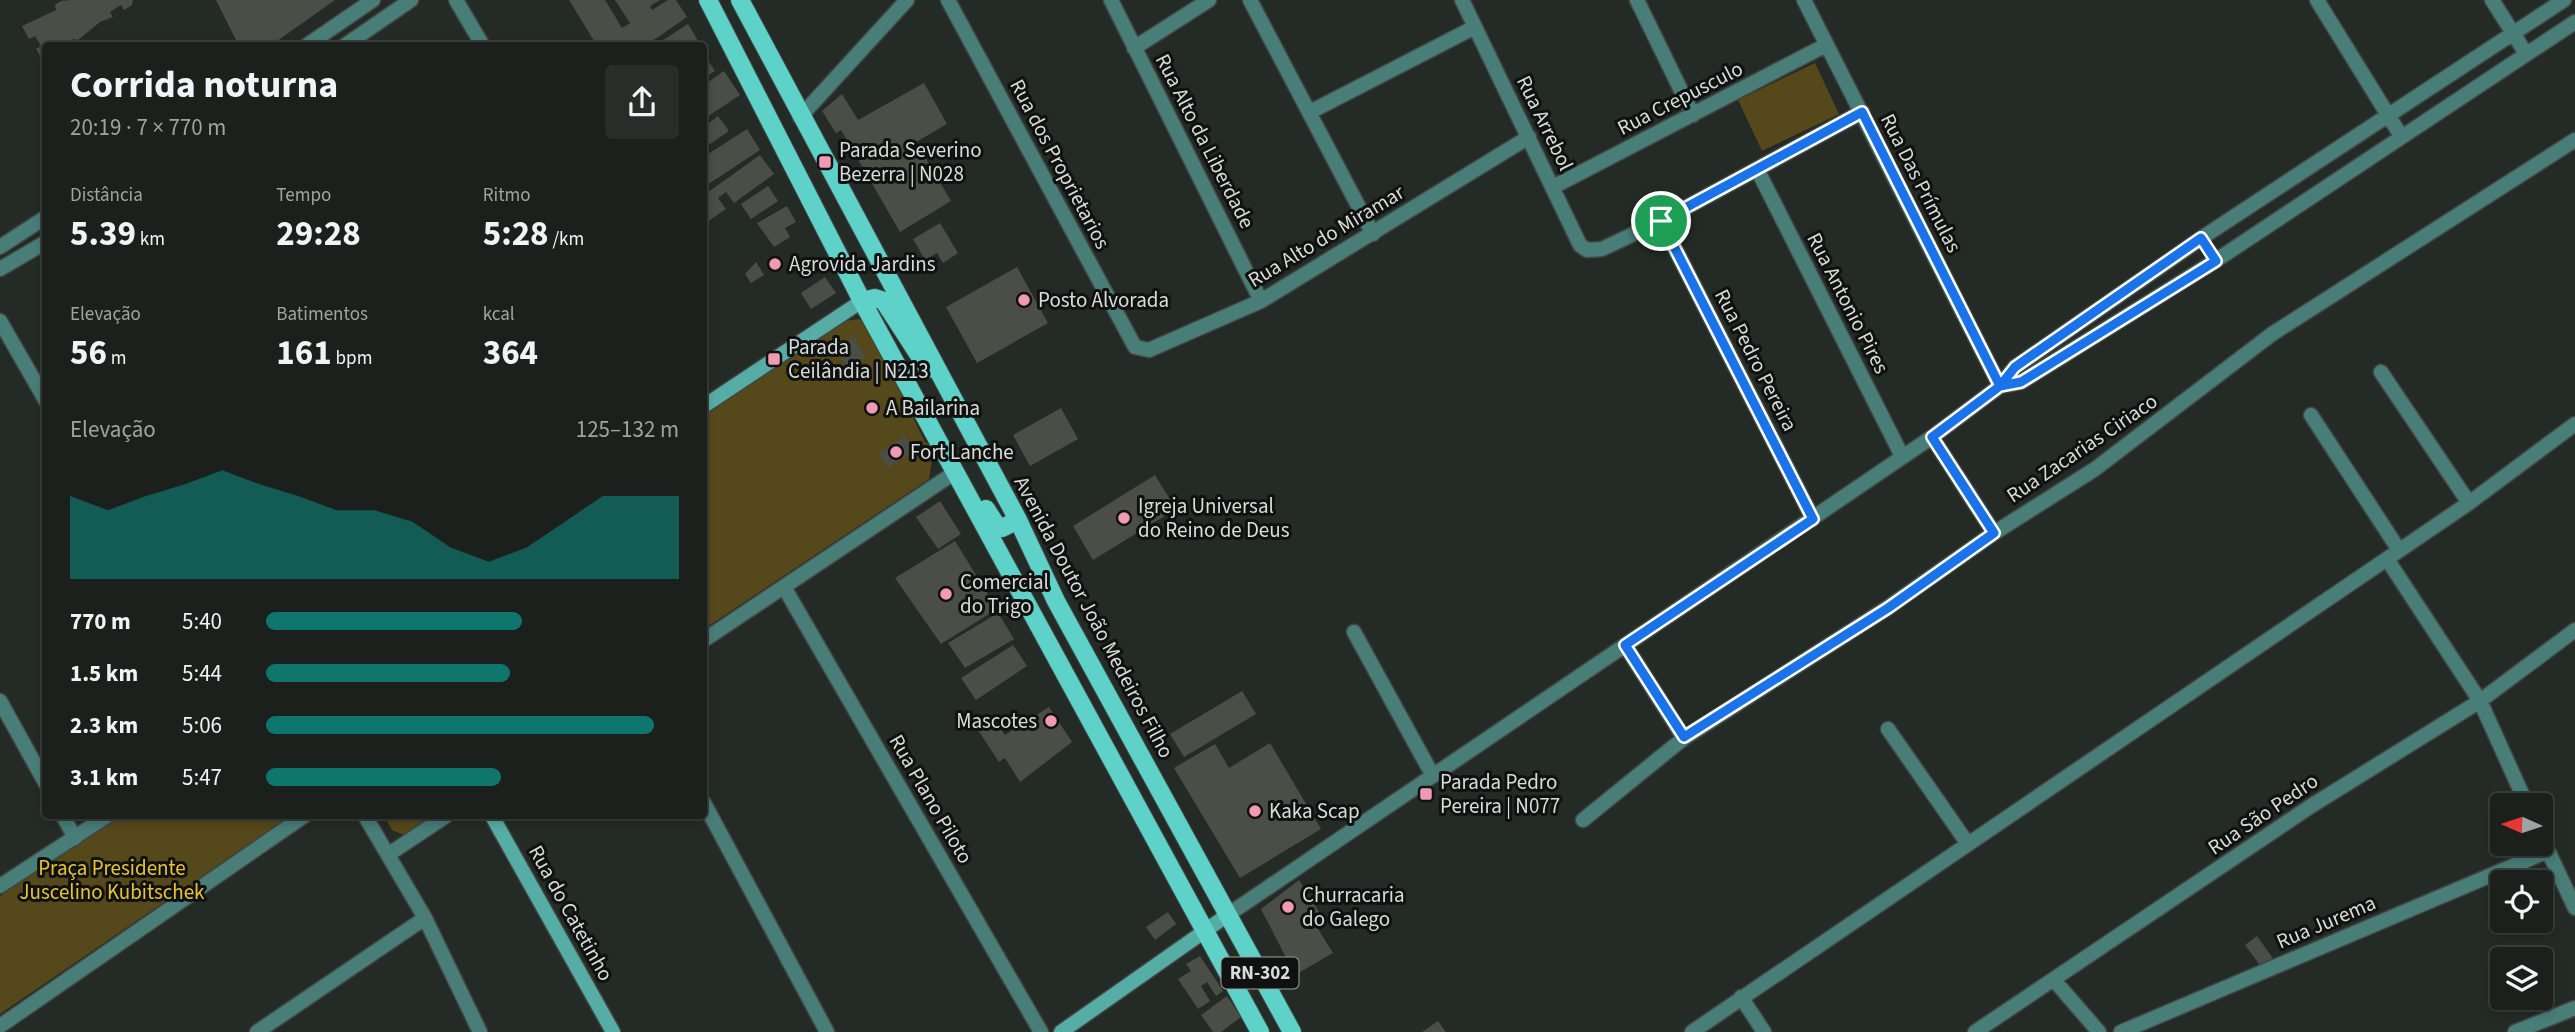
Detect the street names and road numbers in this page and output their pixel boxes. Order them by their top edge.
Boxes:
street label: Rua Alto da Liberdade [1148,48,1262,234]
street label: Rua Crepusculo [1612,53,1748,143]
street label: Rua Arrebol [1509,70,1581,176]
street label: Rua dos Proprietarios [1002,74,1118,254]
street label: Rua Das Prímulas [1873,108,1969,258]
street label: Rua Alto do Miramar [1242,177,1410,295]
street label: Rua Antonio Pires [1799,227,1897,379]
street label: Rua Pedro Pereira [1707,284,1805,436]
street label: Rua Zacarias Ciriaco [2000,386,2164,510]
street label: Avenida Doutor João Medeiros Filho [1007,471,1181,763]
street label: Rua Plano Piloto [882,729,980,869]
street label: Rua São Pedro [2202,766,2324,862]
street label: Rua do Catetinho [521,840,621,986]
street label: Rua Jurema [2272,888,2380,956]
road number: RN-302 [1222,958,1298,988]

